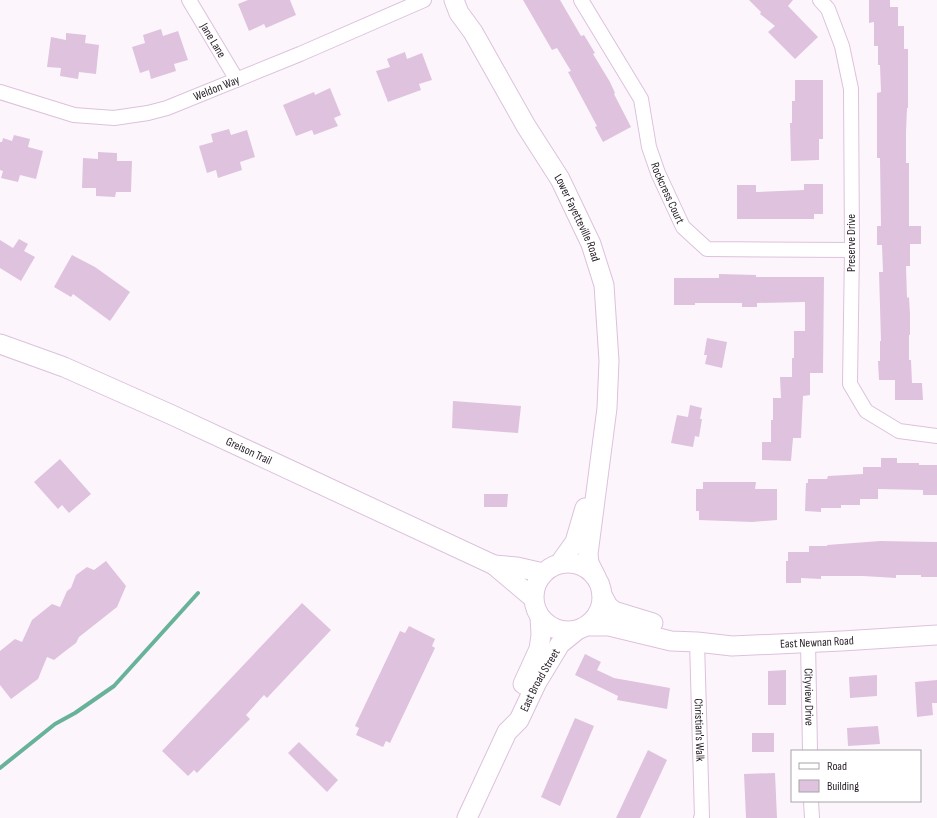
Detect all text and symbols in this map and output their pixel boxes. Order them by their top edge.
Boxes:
street label: Jane Lane [196,20,229,61]
street label: Weldon Way [191,72,242,104]
street label: Rockcress Court [647,160,688,227]
street label: Lower Fayetteville Road [551,171,603,263]
street label: Preserve Drive [844,214,859,272]
street label: Greison Trail [223,434,274,468]
street label: East Newnan Road [780,633,854,652]
street label: East Broad Street [517,646,564,714]
street label: Cityview Drive [800,668,817,726]
street label: Christian's Walk [691,698,707,762]
legend [791,750,921,802]
text: Road [827,759,847,774]
text: Building [827,779,859,794]

